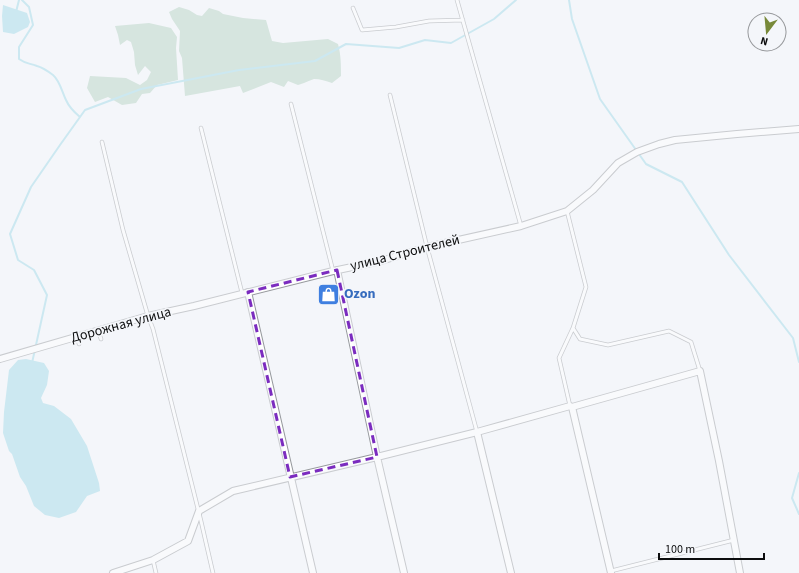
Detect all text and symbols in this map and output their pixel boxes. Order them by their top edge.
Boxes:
north arrow [747,12,787,52]
text: N [759,33,770,49]
street label: улица Строителей [348,230,462,276]
shop icon: Ozon [316,281,342,307]
place label: Ozon [344,284,375,304]
street label: Дорожная улица [69,302,173,348]
scale bar [659,535,764,561]
text: 100 m [665,541,695,558]

